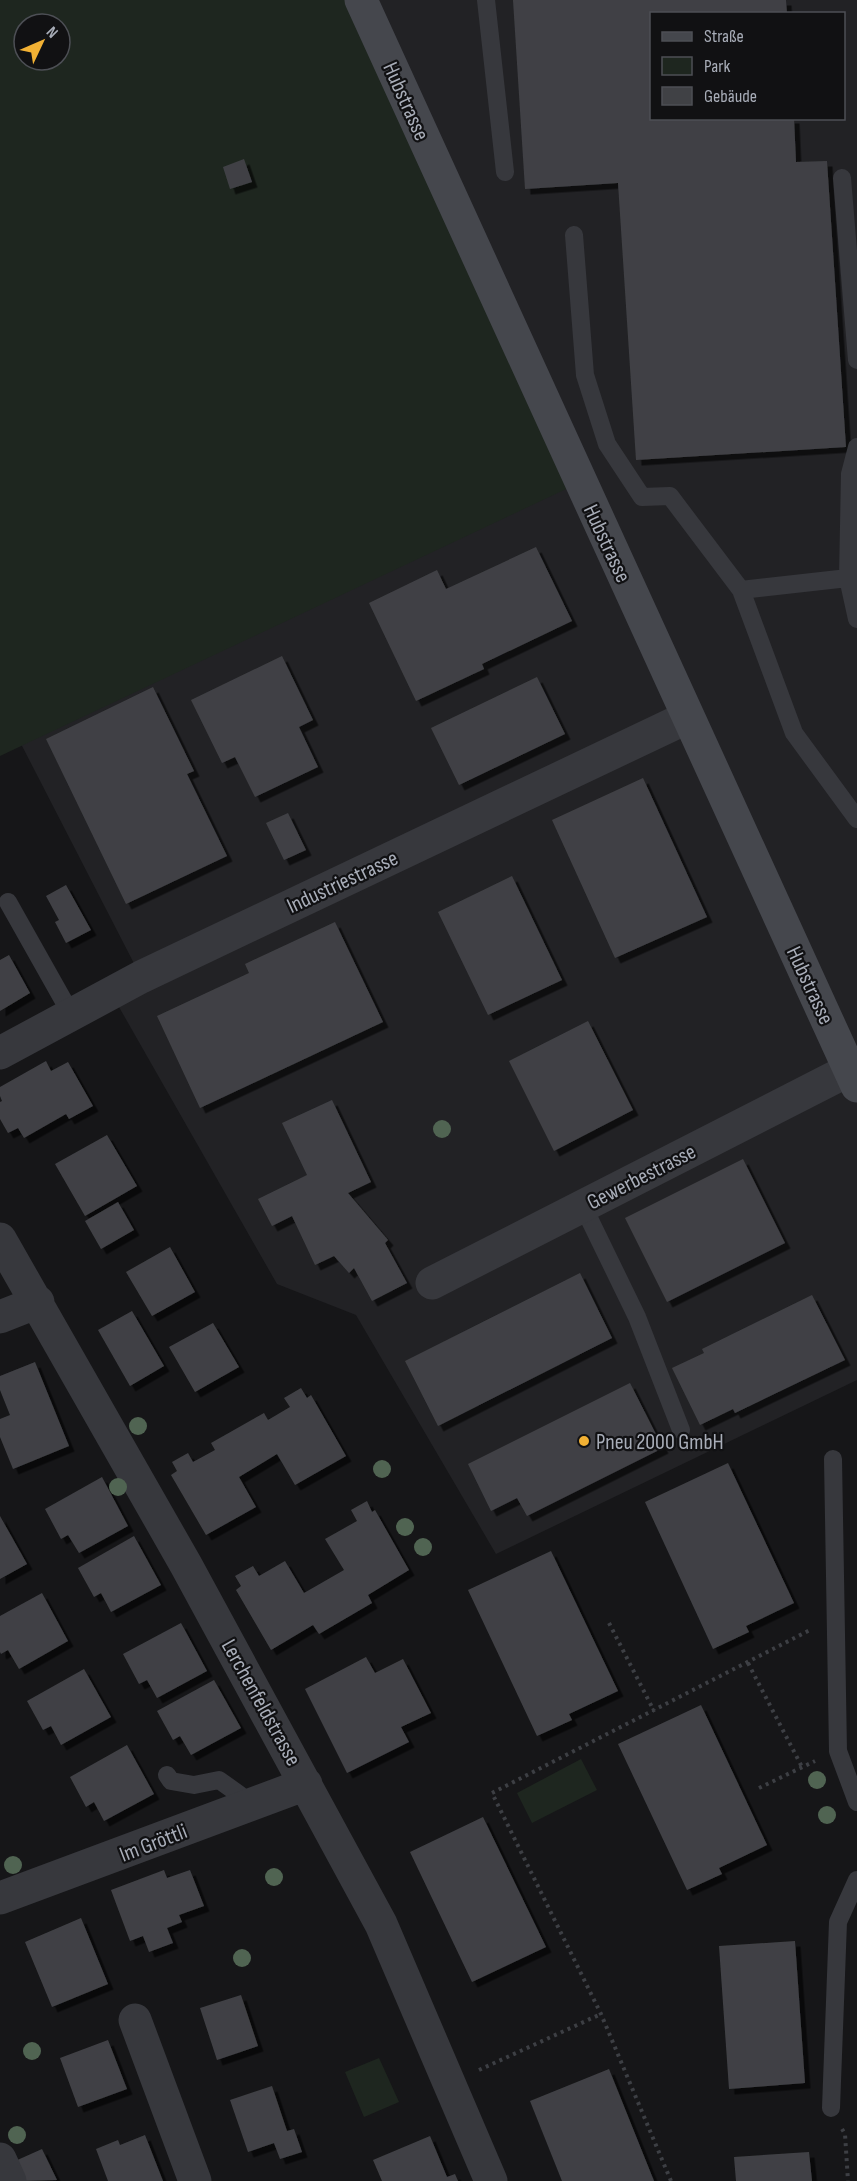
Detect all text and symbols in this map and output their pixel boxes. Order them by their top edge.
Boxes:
north arrow [12,12,72,72]
legend [650,12,845,120]
text: N [42,23,62,42]
text: Straße [704,26,744,47]
text: Park [704,56,730,77]
street label: Hubstrasse [376,58,435,145]
text: Gebäude [704,86,757,107]
street label: Hubstrasse [577,500,636,587]
street label: Industriestrasse [283,845,403,920]
street label: Hubstrasse [780,942,839,1029]
street label: Gewerbestrasse [583,1138,701,1216]
place label: Pneu 2000 GmbH [596,1429,724,1456]
marker: Pneu 2000 GmbH [577,1434,591,1448]
street label: Lerchenfeldstrasse [215,1635,307,1771]
street label: Im Gröttli [116,1818,191,1869]

